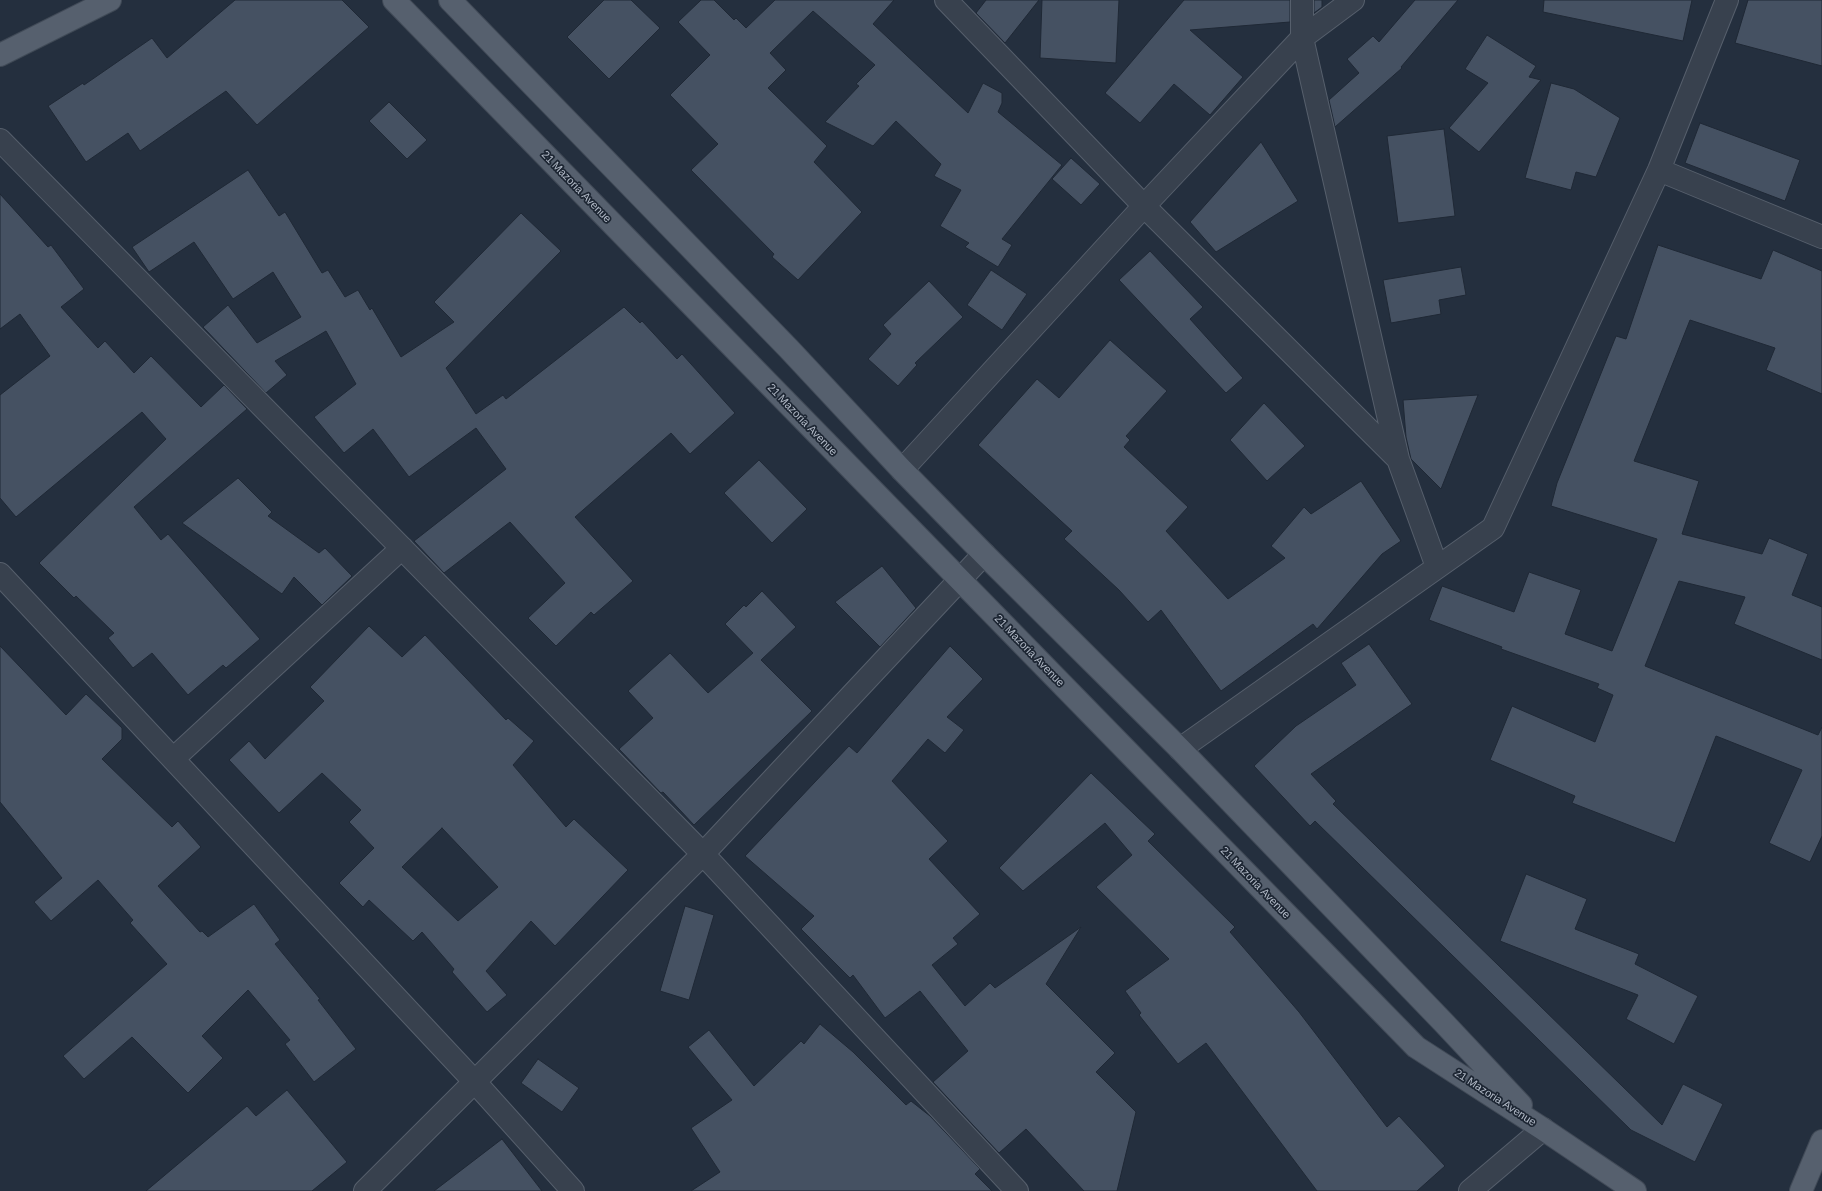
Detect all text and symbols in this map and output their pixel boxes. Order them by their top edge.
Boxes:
street label: 21 Mazoria Avenue [538,148,614,226]
street label: 21 Mazoria Avenue [764,381,840,459]
street label: 21 Mazoria Avenue [991,612,1067,690]
street label: 21 Mazoria Avenue [1217,844,1293,922]
street label: 21 Mazoria Avenue [1452,1067,1538,1129]

